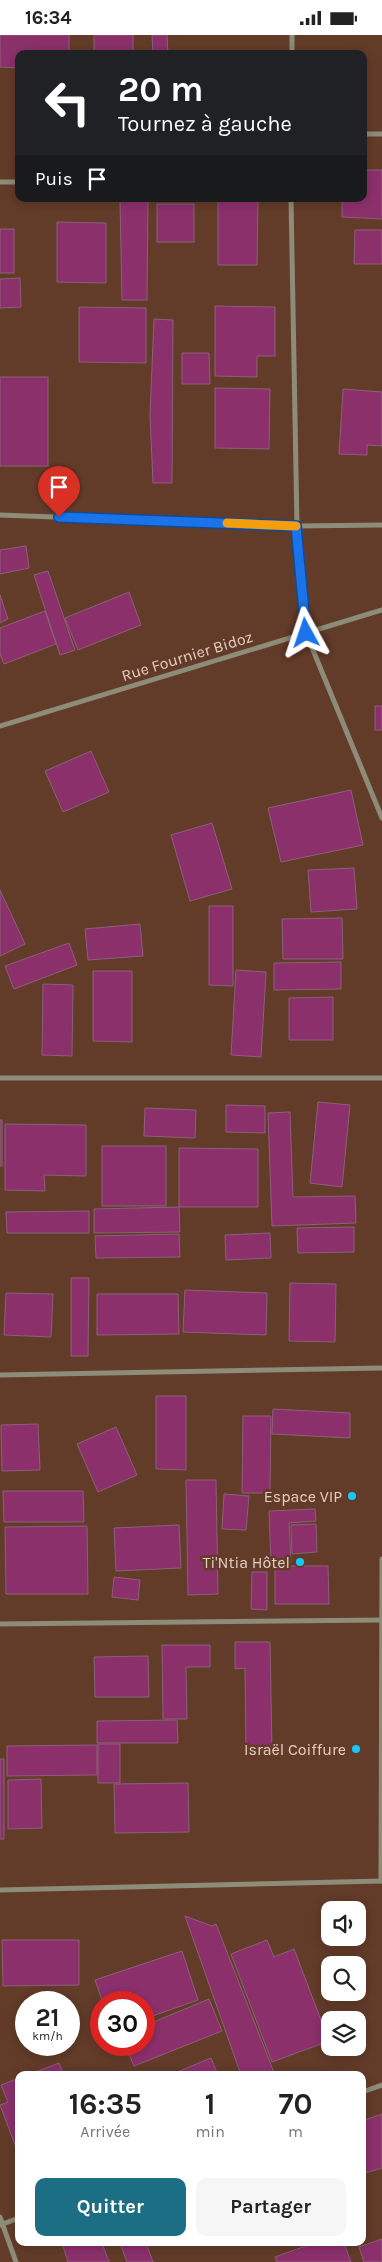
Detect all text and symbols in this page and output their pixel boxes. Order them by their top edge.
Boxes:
text: 16:34 [25,7,72,29]
text: 20 m [118,69,203,110]
icon: left [35,70,100,135]
text: Tournez à gauche [118,111,292,137]
icon: arrive [83,165,111,193]
text: Puis [35,168,73,190]
pin [38,466,80,517]
icon: arrive [45,473,73,501]
position arrow [279,606,331,658]
street label: Rue Fournier Bidoz [119,627,255,685]
place label: Espace VIP [264,1487,342,1506]
marker: Espace VIP [346,1490,358,1502]
place label: Ti'Ntia Hôtel [203,1553,290,1572]
marker: Ti'Ntia Hôtel [294,1556,306,1568]
place label: Israël Coiffure [244,1740,346,1759]
marker: Israël Coiffure [350,1743,362,1755]
map controls [321,1901,366,2056]
button: sound [321,1901,366,1946]
button: search [321,1956,366,2001]
speed limit sign: 30 [90,1991,155,2056]
text: 21 [35,2003,60,2032]
button: layers [321,2011,366,2056]
text: km/h [32,2029,63,2043]
text: 16:35 [69,2086,142,2122]
text: 1 [205,2086,215,2122]
text: 70 [278,2086,312,2122]
text: Arrivée [80,2122,130,2141]
text: min [195,2122,225,2141]
text: m [288,2122,303,2141]
button: Quitter [35,2178,186,2236]
button: Partager [196,2178,346,2236]

